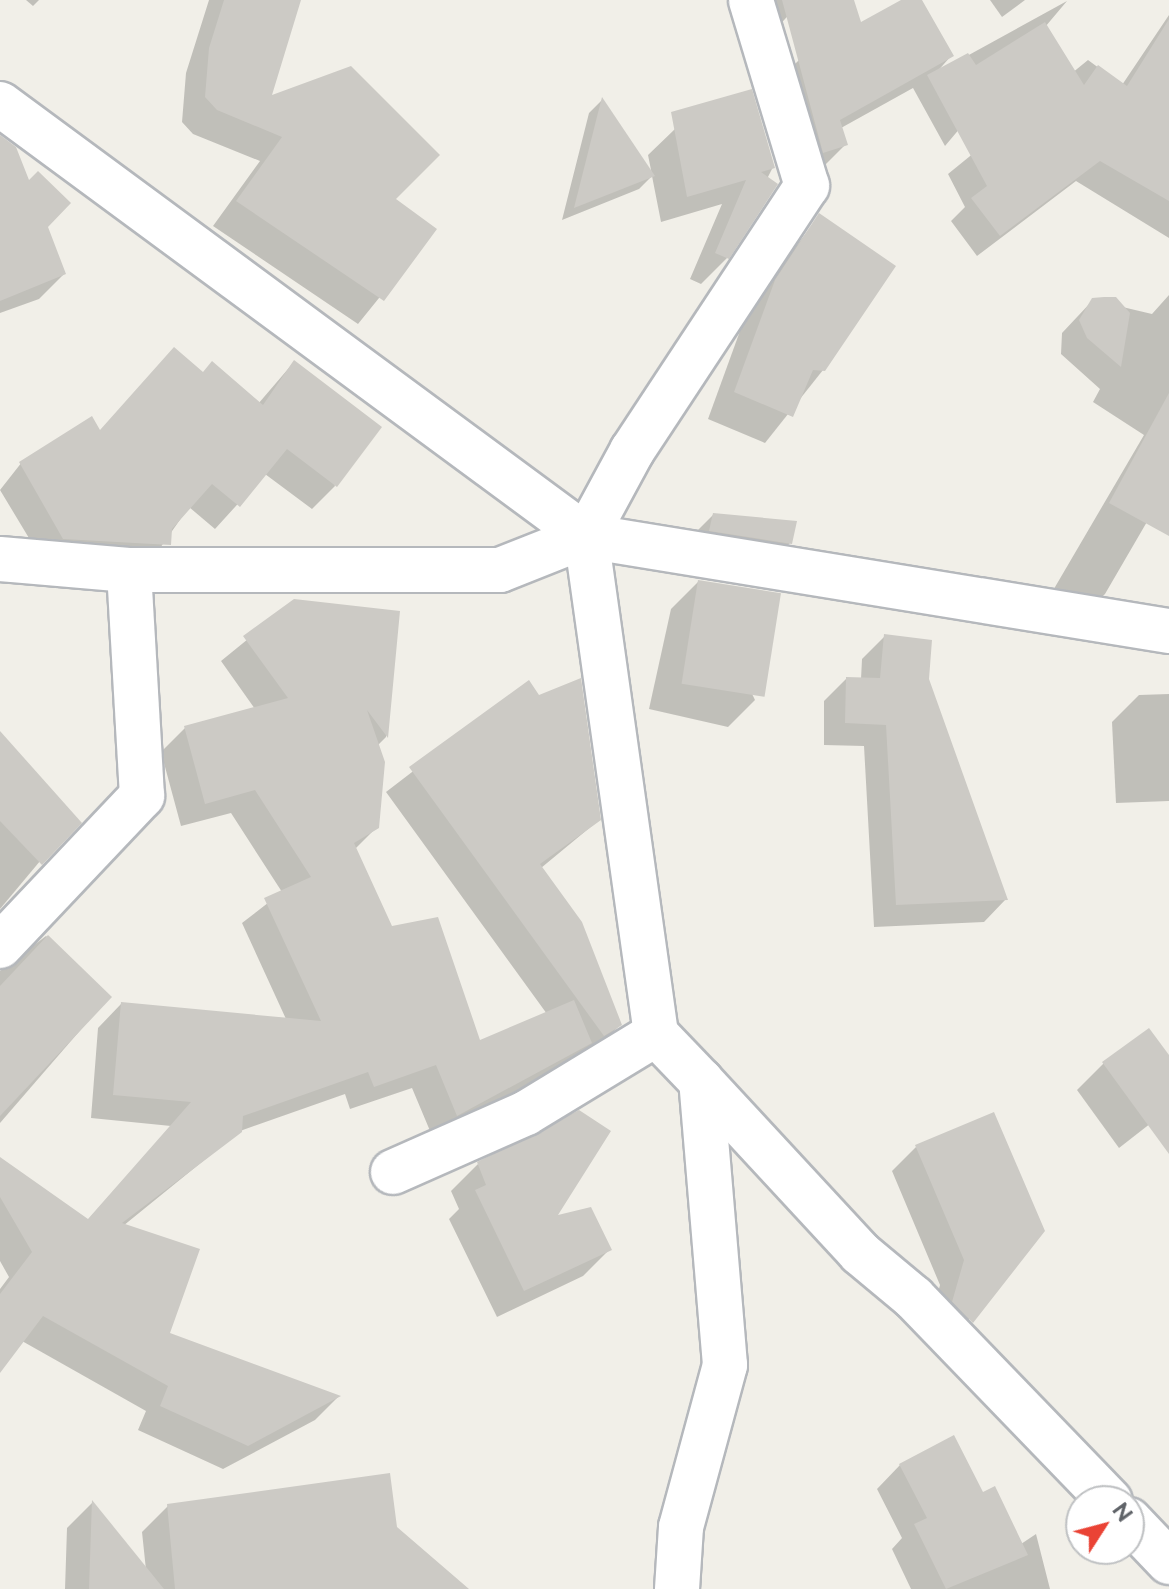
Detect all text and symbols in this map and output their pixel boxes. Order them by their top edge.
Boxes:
north arrow [1065,1485,1145,1565]
text: N [1107,1498,1138,1526]

